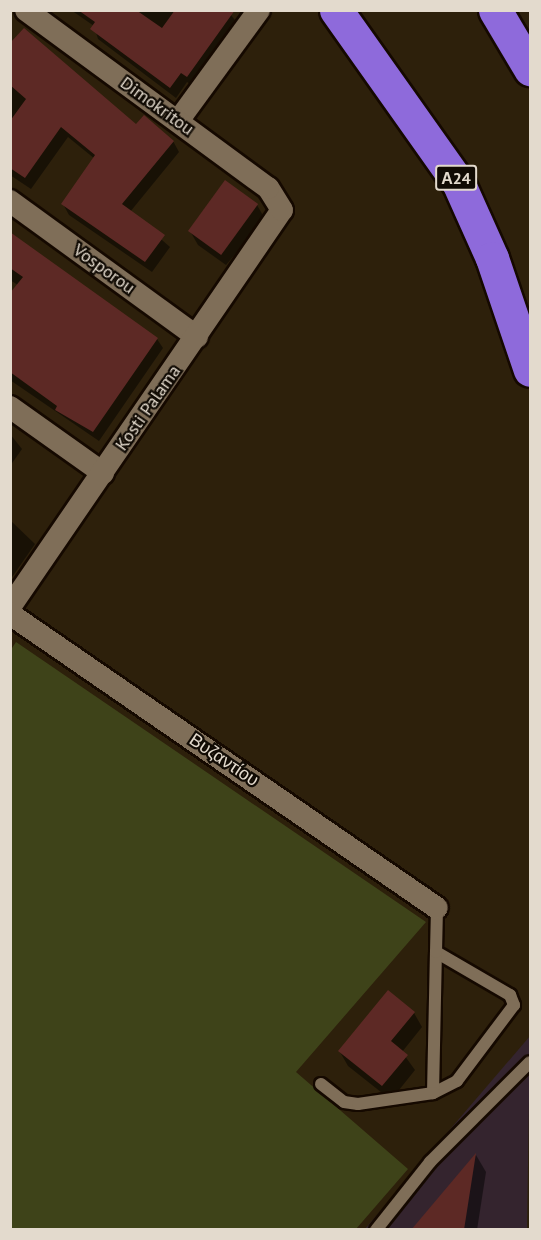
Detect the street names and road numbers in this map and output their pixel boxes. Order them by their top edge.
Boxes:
street label: Dimokritou [116,72,198,140]
road number: Α24 [435,165,477,191]
street label: Vosporou [69,239,139,299]
street label: Kosti Palama [111,361,185,455]
street label: Βυζαντίου [185,729,263,791]

